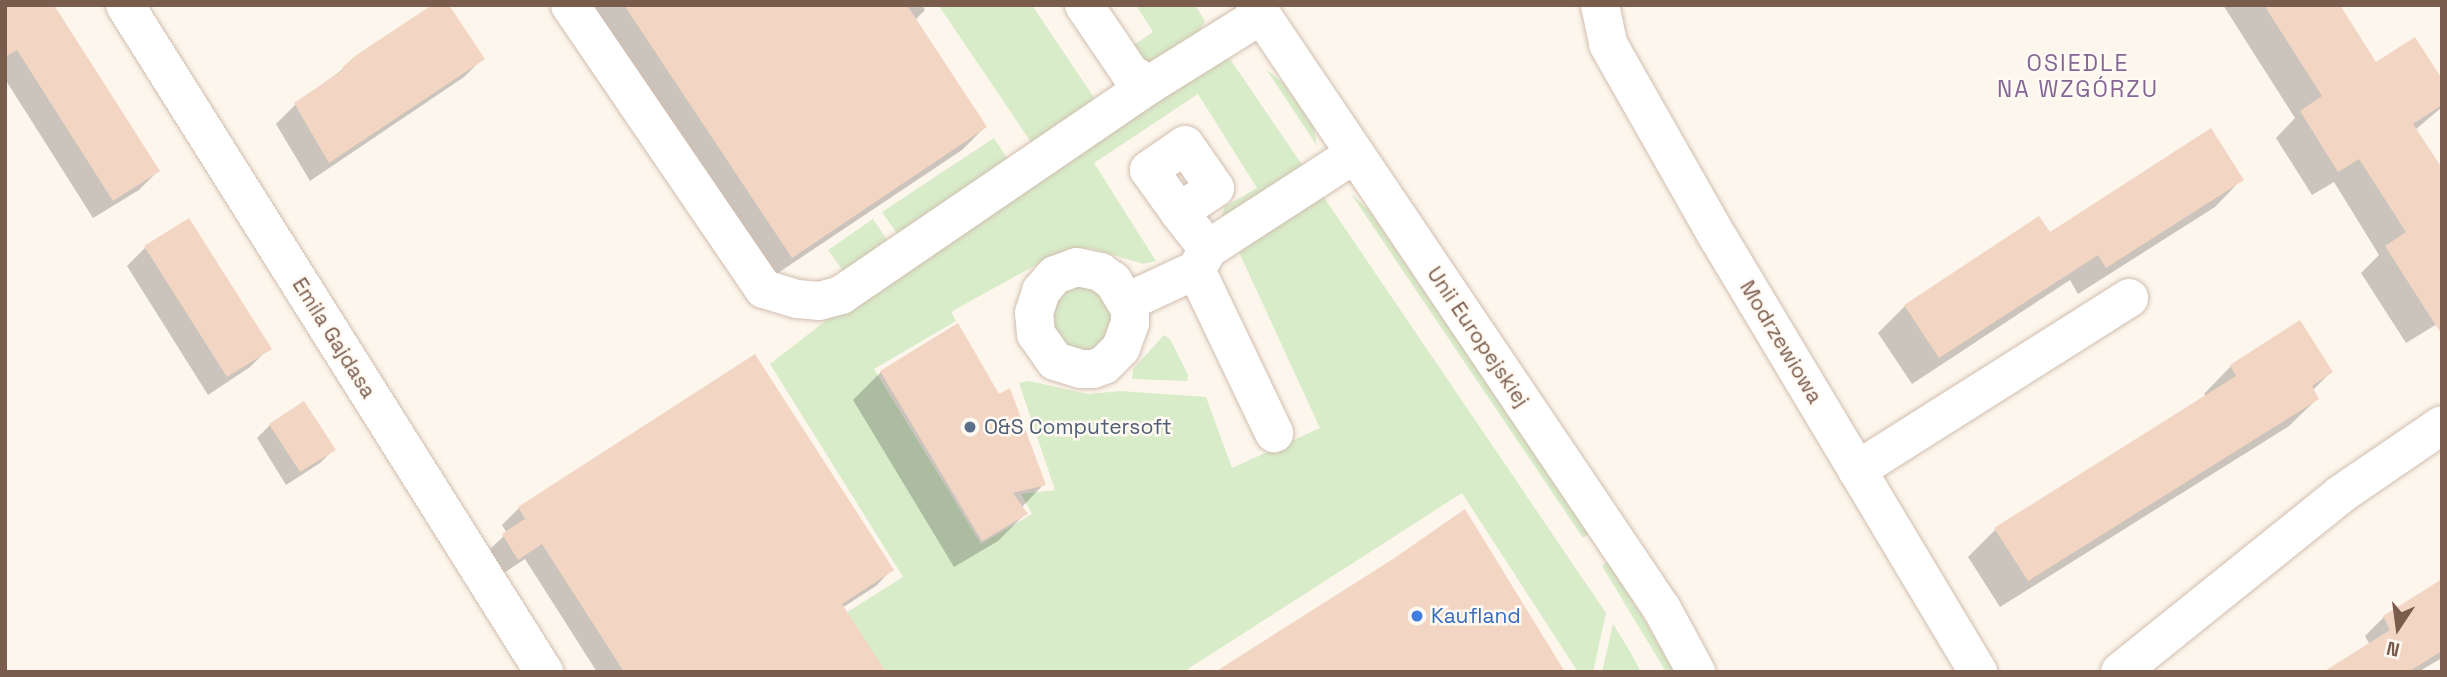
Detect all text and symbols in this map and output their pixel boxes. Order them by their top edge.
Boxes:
district label: OSIEDLE NA WZGÓRZU [1998,49,2158,103]
street label: Unii Europejskiej [1422,262,1534,412]
street label: Emila Gajdasa [287,273,381,403]
street label: Modrzewiowa [1734,276,1828,408]
place label: O&S Computersoft [984,414,1172,440]
marker: O&S Computersoft [962,419,978,435]
north arrow [2363,593,2433,663]
place label: Kaufland [1431,603,1521,629]
marker: Kaufland [1409,608,1425,624]
text: N [2384,635,2402,663]

